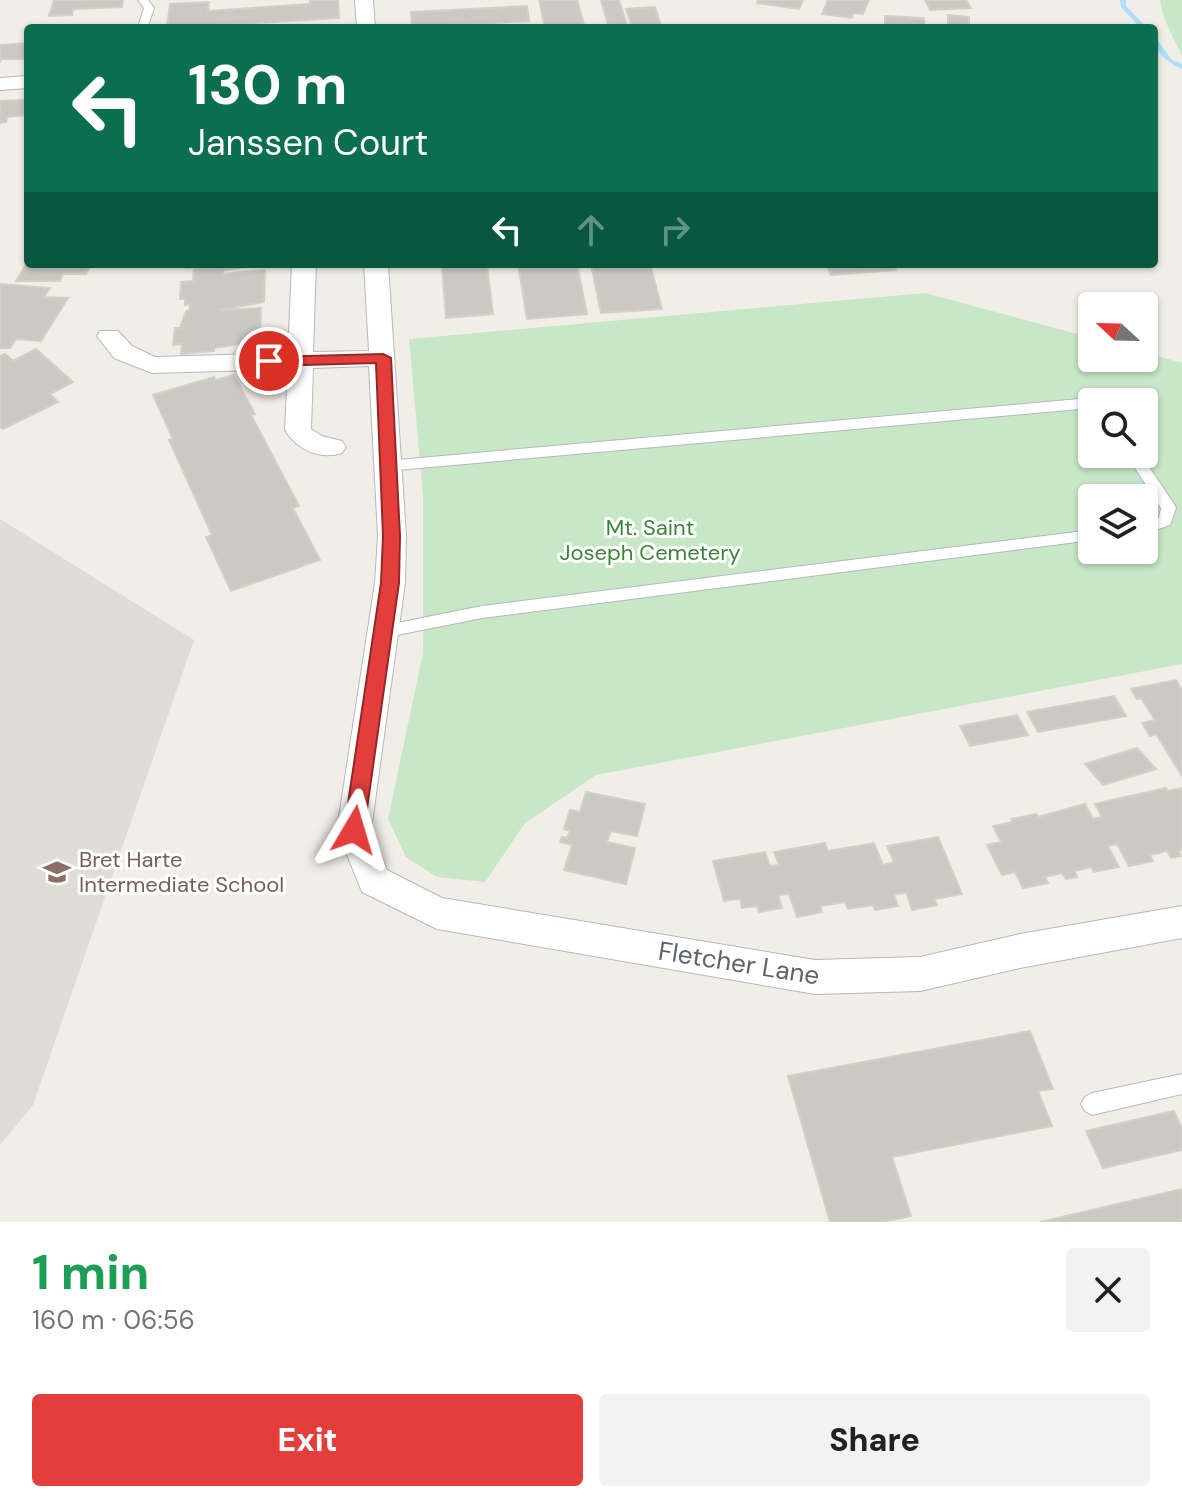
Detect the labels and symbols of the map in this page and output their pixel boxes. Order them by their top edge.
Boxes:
north arrow [1078,292,1158,372]
pin [235,327,303,395]
park label: Mt. Saint Joseph Cemetery [559,513,741,567]
position arrow [312,788,396,872]
place label: Bret Harte Intermediate School [79,845,284,899]
school or university icon: Bret Harte Intermediate School [42,857,72,887]
street label: Fletcher Lane [656,933,822,993]

